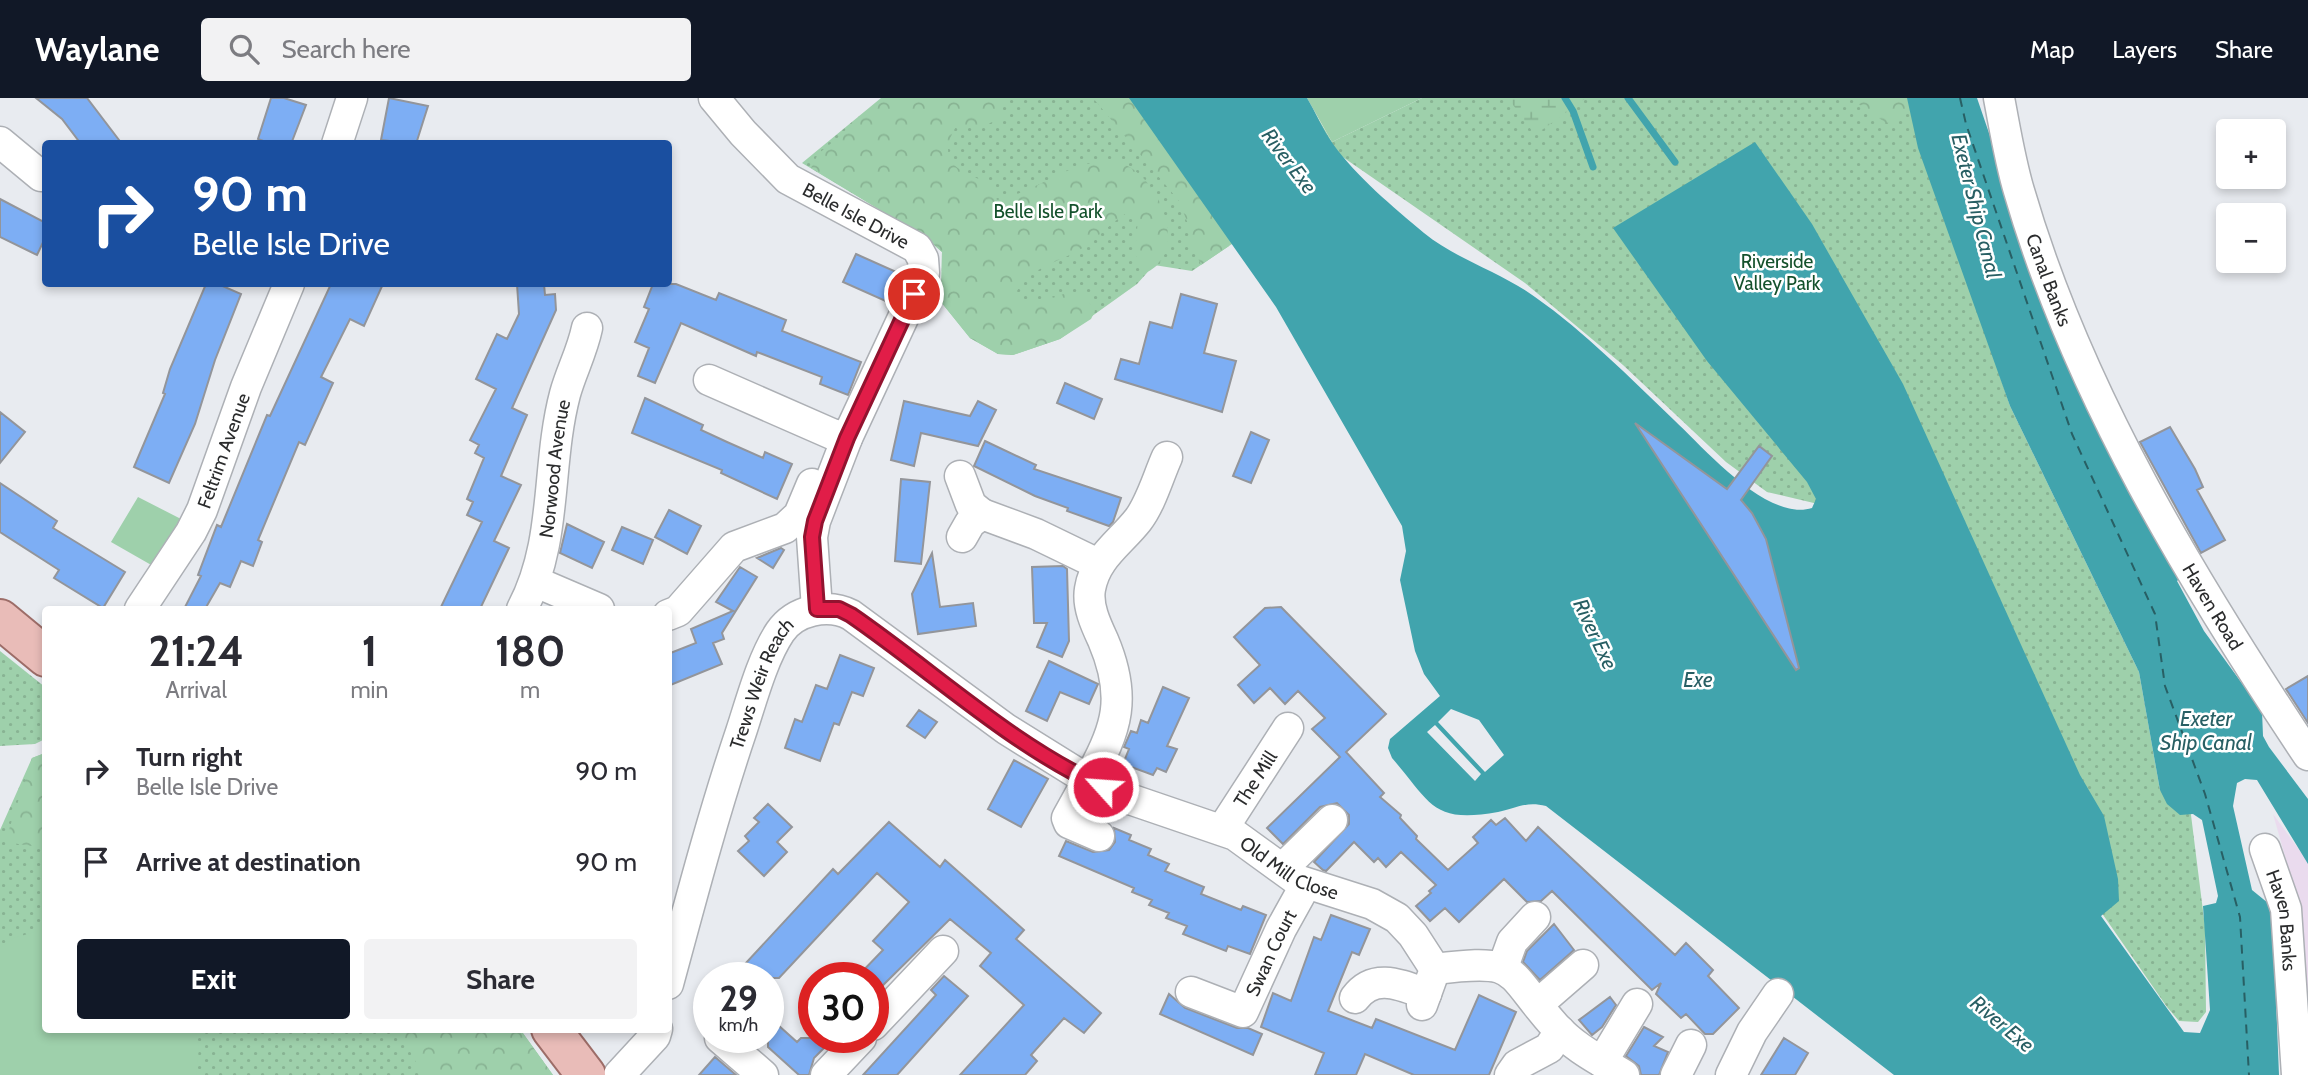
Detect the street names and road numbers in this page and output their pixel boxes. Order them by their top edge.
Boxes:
street label: Belle Isle Drive [799,178,913,254]
street label: Canal Banks [2021,231,2077,330]
street label: Feltrim Avenue [193,390,255,512]
street label: Norwood Avenue [534,397,575,540]
street label: Haven Road [2177,559,2248,654]
street label: Trews Weir Reach [725,613,798,752]
street label: The Mill [1229,746,1282,812]
street label: Old Mill Close [1235,831,1341,905]
street label: Haven Banks [2261,866,2301,972]
street label: Swan Court [1241,905,1302,1000]

